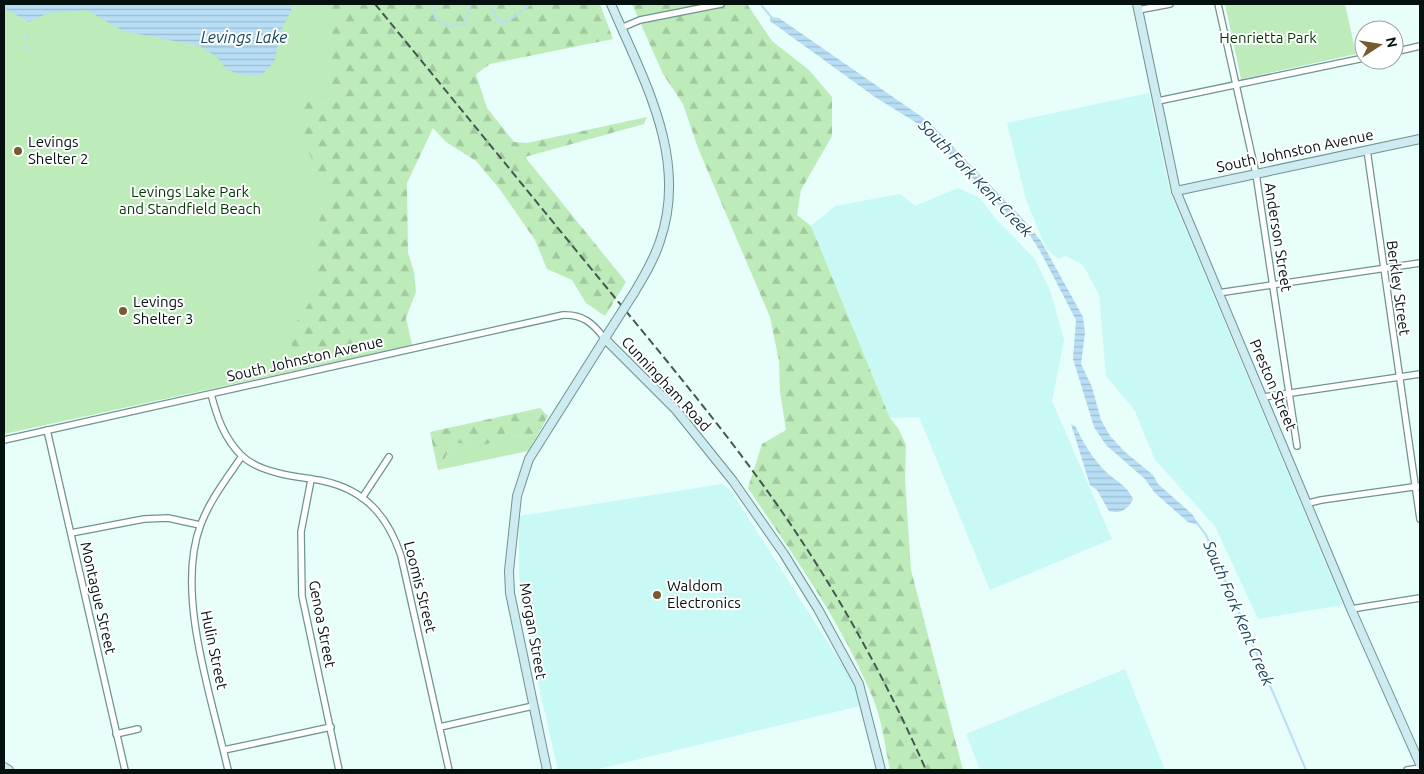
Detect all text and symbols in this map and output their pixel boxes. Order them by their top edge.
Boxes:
north arrow [1354,20,1404,70]
water label: Levings Lake [201,28,287,46]
park label: Henrietta Park [1219,29,1317,46]
text: N [1383,36,1401,49]
water label: South Fork Kent Creek [915,115,1037,241]
street label: South Johnston Avenue [1215,126,1375,175]
place label: Levings Shelter 2 [28,133,88,167]
marker: Levings Shelter 2 [12,145,24,157]
street label: Anderson Street [1261,181,1296,293]
park label: Levings Lake Park and Standfield Beach [119,183,261,217]
street label: Berkley Street [1383,239,1414,337]
place label: Levings Shelter 3 [133,293,193,327]
marker: Levings Shelter 3 [117,305,129,317]
street label: South Johnston Avenue [225,332,385,385]
street label: Cunningham Road [618,333,714,434]
street label: Preston Street [1246,336,1300,433]
water label: South Fork Kent Creek [1200,537,1278,689]
street label: Loomis Street [401,539,440,634]
street label: Montague Street [77,540,120,656]
place label: Waldom Electronics [667,577,741,611]
street label: Genoa Street [306,579,339,669]
street label: Morgan Street [517,581,550,681]
marker: Waldom Electronics [651,589,663,601]
street label: Hulin Street [198,609,231,691]

